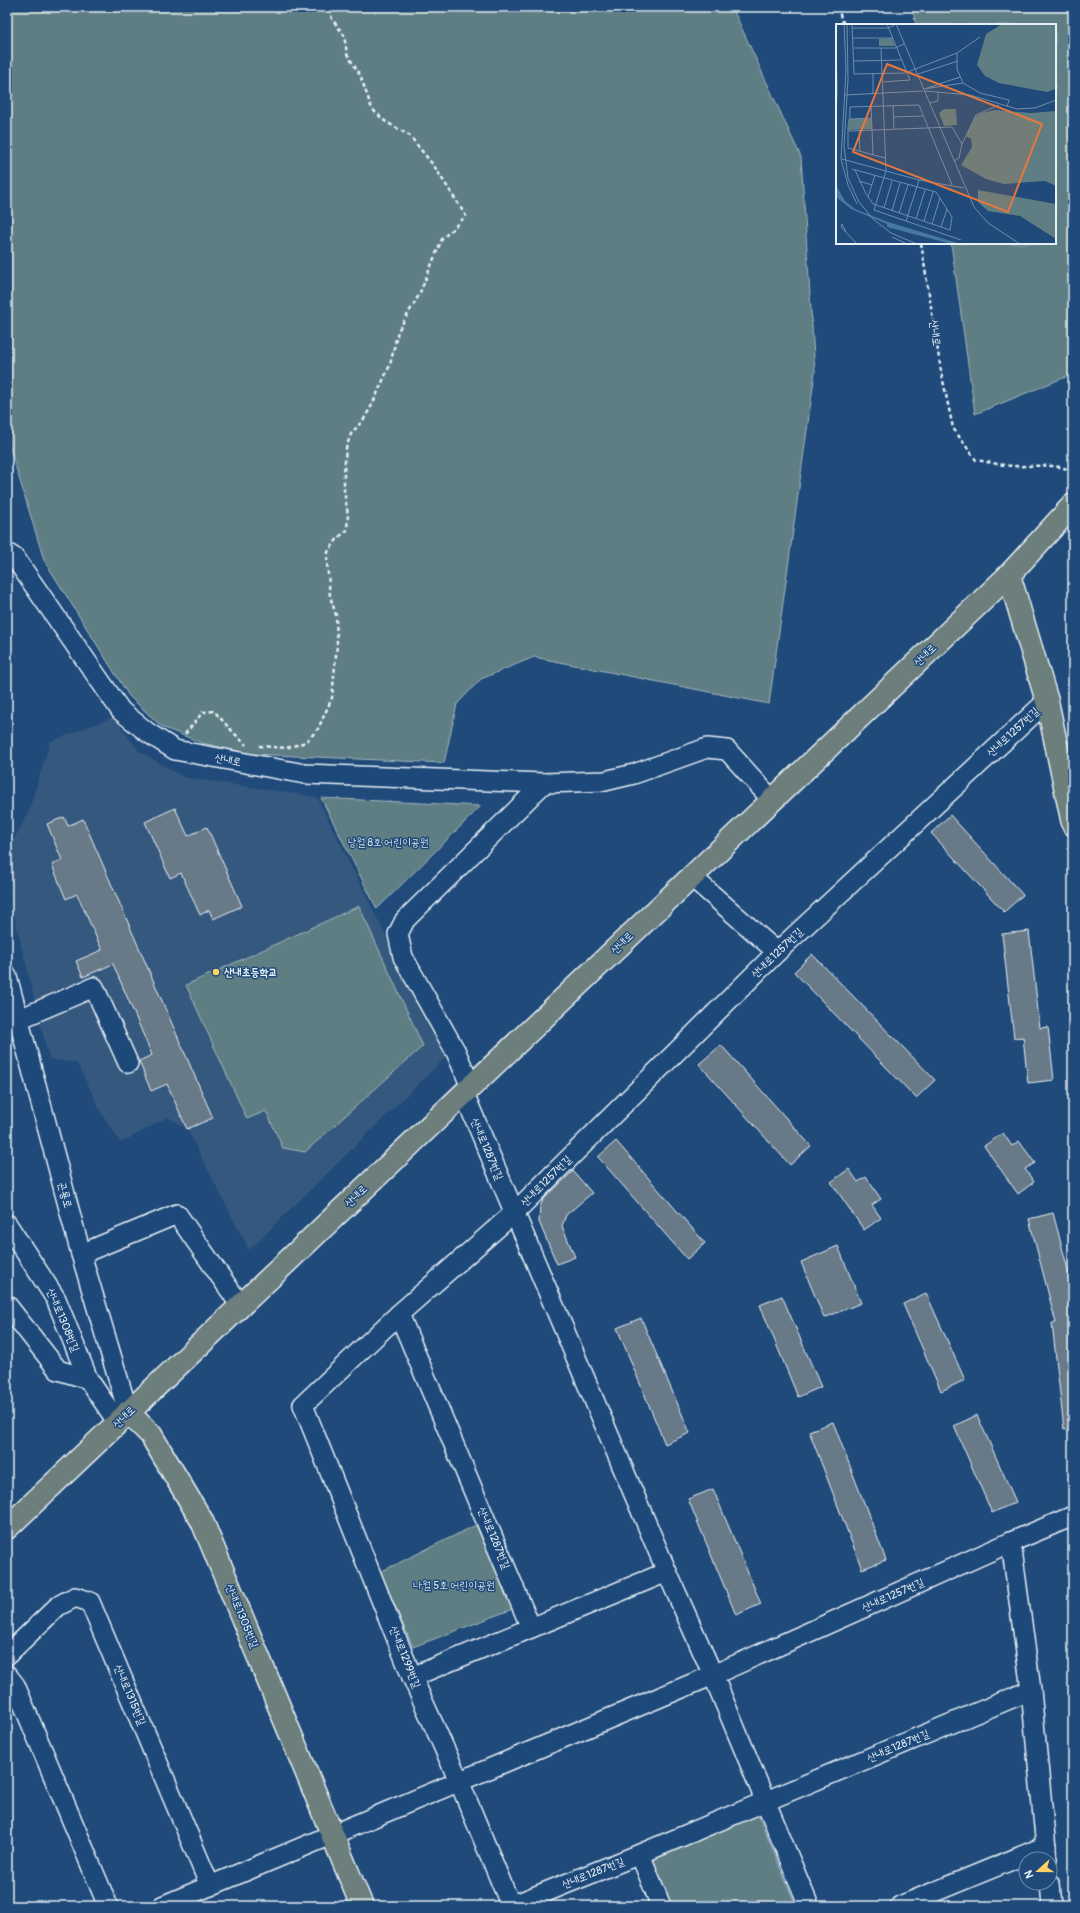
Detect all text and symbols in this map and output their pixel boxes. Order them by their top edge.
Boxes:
inset map [836,24,1056,244]
street label: 산내로 [927,319,943,347]
street label: 산내로 [911,641,939,669]
street label: 산내로1257번길 [984,704,1042,759]
street label: 산내로 [214,751,242,769]
park label: 낭월 8호 어린이공원 [347,836,429,849]
street label: 산내로1257번길 [749,925,806,981]
street label: 산내로 [608,929,636,957]
place label: 산내초등학교 [224,966,277,979]
marker: 산내초등학교 [211,967,221,977]
street label: 산내로1287번길 [468,1116,506,1182]
street label: 산내로1257번길 [518,1153,574,1209]
street label: 곤룡로 [55,1180,75,1210]
street label: 산내로 [342,1182,370,1210]
street label: 산내로1308번길 [44,1286,82,1354]
street label: 산내로 [110,1403,138,1431]
street label: 산내로1287번길 [475,1505,513,1571]
street label: 산내로1257번길 [860,1575,926,1614]
park label: 나월 5호 어린이공원 [413,1579,495,1592]
street label: 산내로1305번길 [223,1582,261,1650]
street label: 산내로1299번길 [387,1624,423,1690]
street label: 산내로1315번길 [111,1663,149,1728]
street label: 산내로1287번길 [865,1727,931,1765]
north arrow [1018,1851,1058,1891]
street label: 산내로1287번길 [560,1855,626,1891]
text: N [1022,1868,1037,1880]

